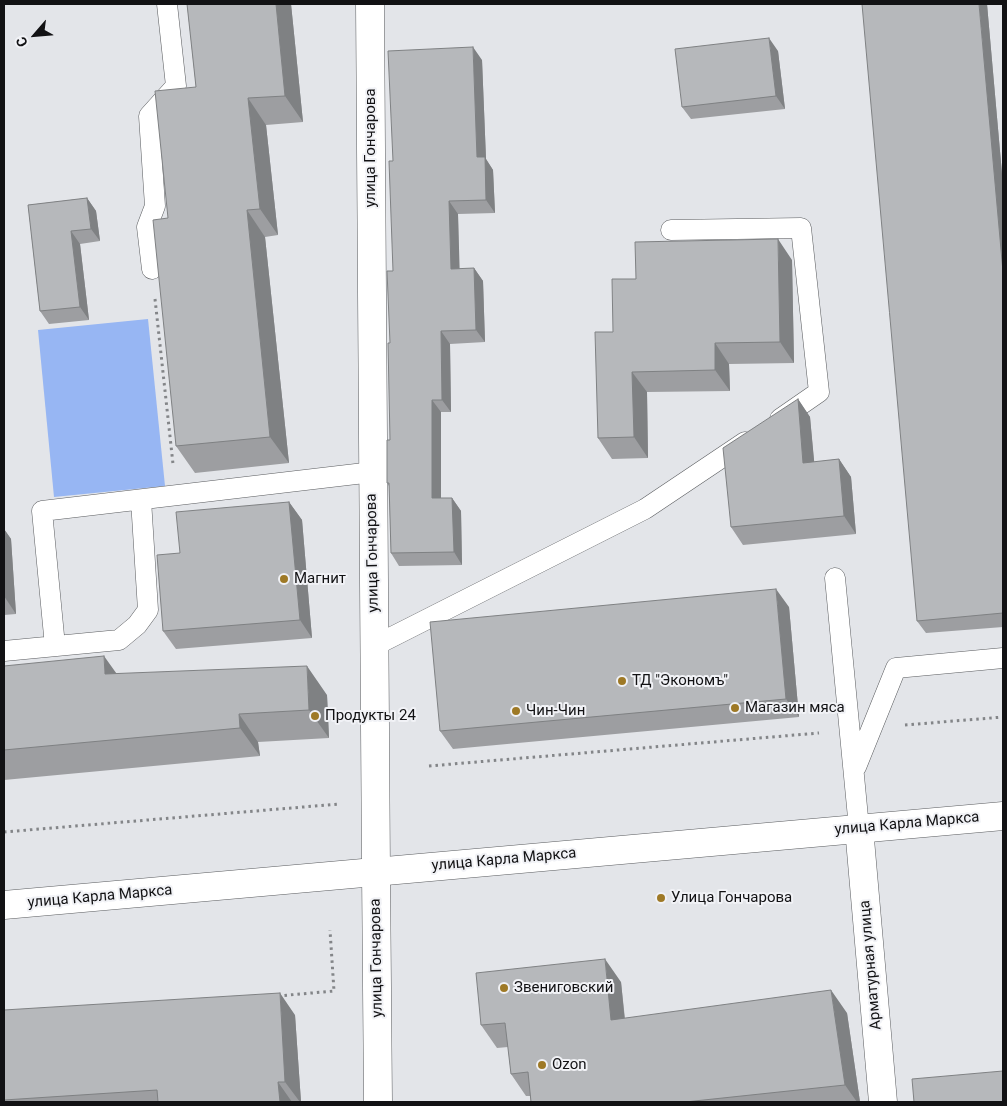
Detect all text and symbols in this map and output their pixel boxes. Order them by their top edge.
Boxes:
north arrow [10,10,60,60]
text: С [12,34,31,50]
street label: улица Гончарова [362,88,380,208]
street label: улица Гончарова [363,493,383,613]
place label: Магнит [294,570,346,588]
marker: Магнит [278,573,290,585]
place label: ТД "Экономъ" [632,672,728,690]
marker: ТД "Экономъ" [616,675,628,687]
place label: Магазин мяса [745,699,845,717]
place label: Чин-Чин [526,702,585,720]
marker: Магазин мяса [729,702,741,714]
marker: Чин-Чин [510,705,522,717]
place label: Продукты 24 [325,707,416,725]
marker: Продукты 24 [309,710,321,722]
street label: улица Карла Маркса [834,809,980,839]
street label: улица Карла Маркса [431,845,577,875]
street label: улица Карла Маркса [27,882,173,912]
place label: Улица Гончарова [671,889,792,907]
marker: Улица Гончарова [655,892,667,904]
street label: улица Гончарова [367,898,387,1018]
street label: Арматурная улица [856,899,886,1031]
place label: Звениговский [514,979,613,997]
marker: Звениговский [498,982,510,994]
place label: Ozon [552,1056,586,1074]
marker: Ozon [536,1059,548,1071]

